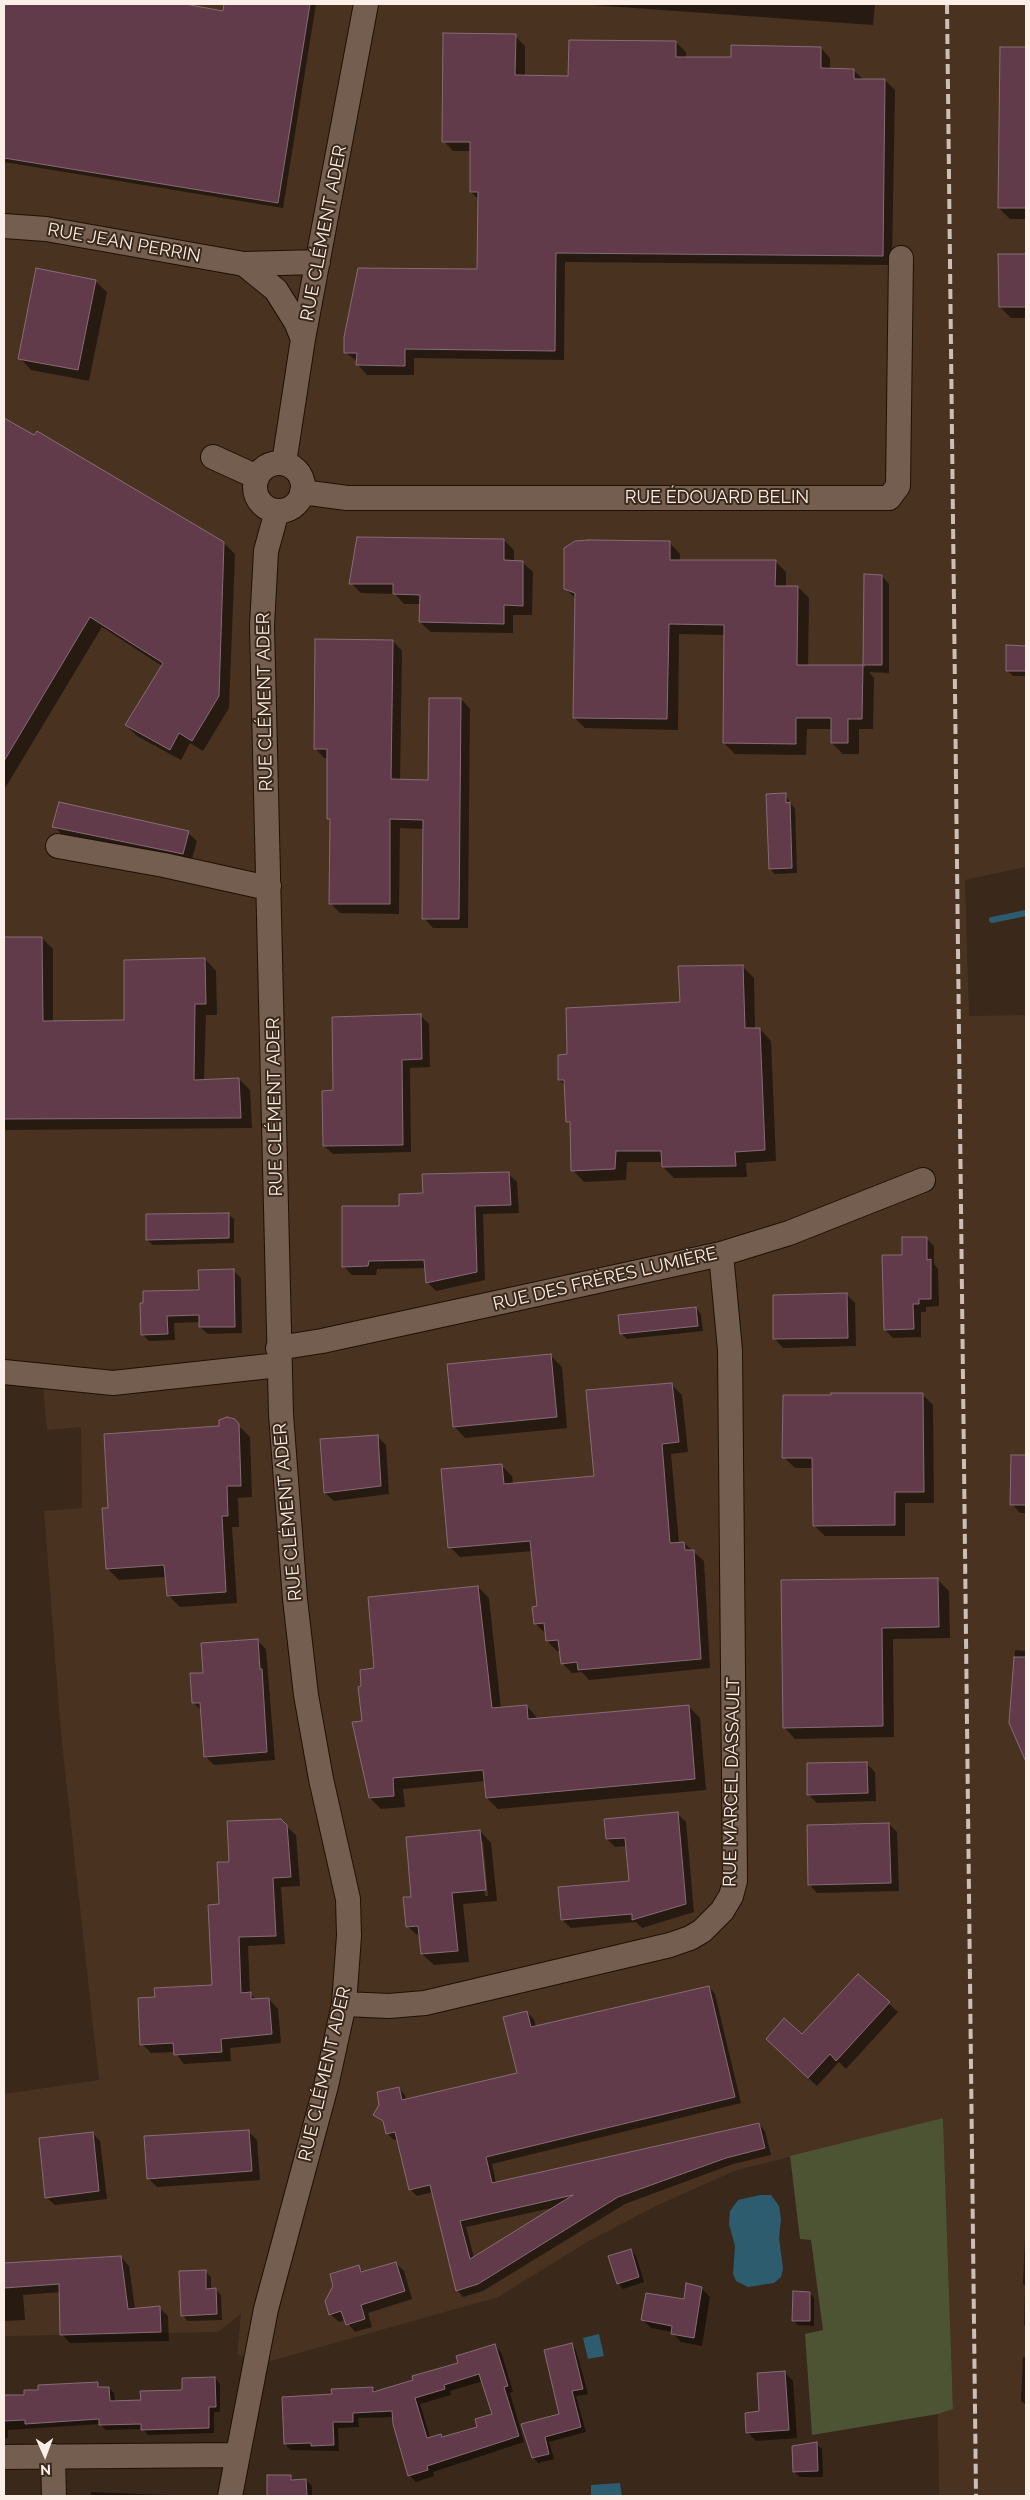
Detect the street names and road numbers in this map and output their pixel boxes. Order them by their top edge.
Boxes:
street label: RUE CLÉMENT ADER [296,143,352,323]
street label: RUE JEAN PERRIN [46,219,202,267]
street label: RUE ÉDOUARD BELIN [625,487,809,509]
street label: RUE CLÉMENT ADER [253,612,277,792]
street label: RUE CLÉMENT ADER [263,1017,287,1197]
street label: RUE DES FRÈRES LUMIÈRE [491,1243,719,1315]
street label: RUE CLÉMENT ADER [269,1422,307,1602]
street label: RUE MARCEL DASSAULT [719,1677,745,1887]
street label: RUE CLÉMENT ADER [294,1985,356,2163]

